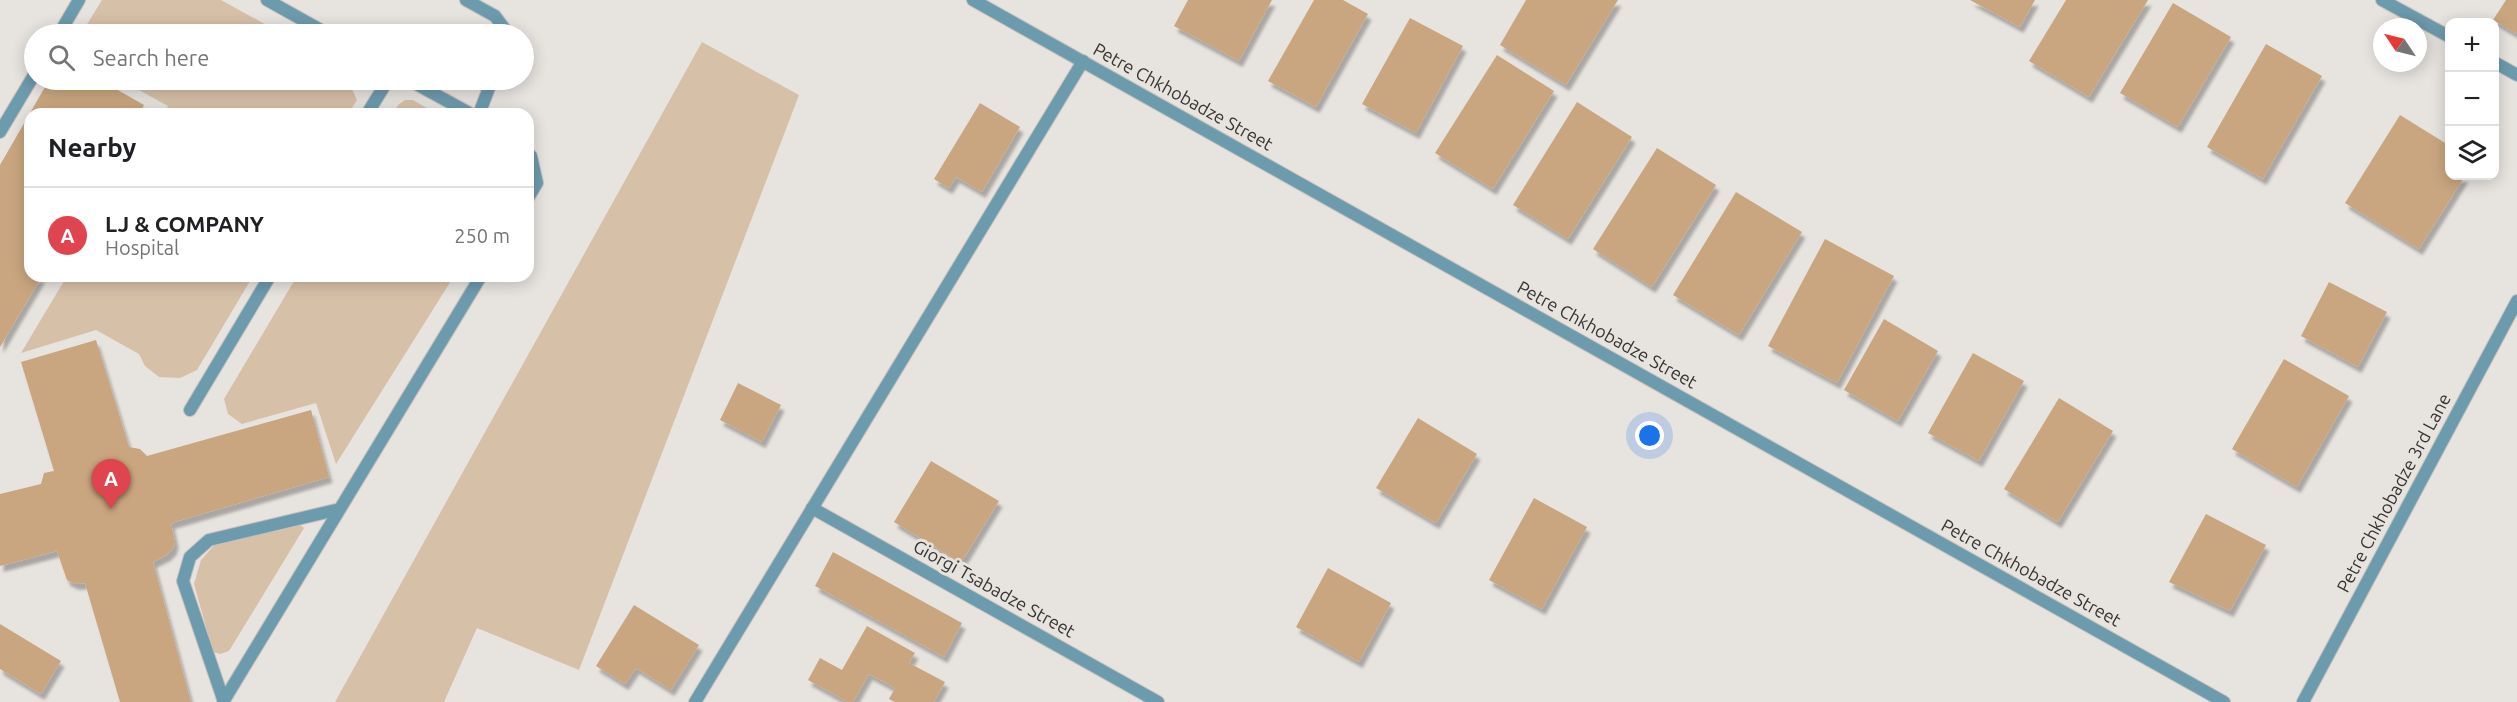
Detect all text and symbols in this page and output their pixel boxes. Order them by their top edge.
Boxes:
north arrow [2373,18,2427,72]
map controls [2445,18,2499,180]
button: + [2445,18,2499,72]
search box [24,24,534,90]
street label: Petre Chkhobadze Street [1090,38,1277,154]
icon: search [45,41,78,74]
text: Search here [93,45,209,70]
button: − [2445,72,2499,126]
button: layers [2445,126,2499,180]
text: Nearby [48,133,136,162]
text: LJ & COMPANY [105,211,264,236]
text: A [60,224,75,247]
text: 250 m [454,224,510,247]
text: Hospital [105,236,179,259]
street label: Petre Chkhobadze Street [1514,276,1701,392]
street label: Petre Chkhobadze 3rd Lane [2332,390,2454,595]
your location [1635,421,1664,450]
pin: A [92,460,130,509]
street label: Petre Chkhobadze Street [1938,514,2125,630]
street label: Giorgi Tsabadze Street [910,535,1079,641]

